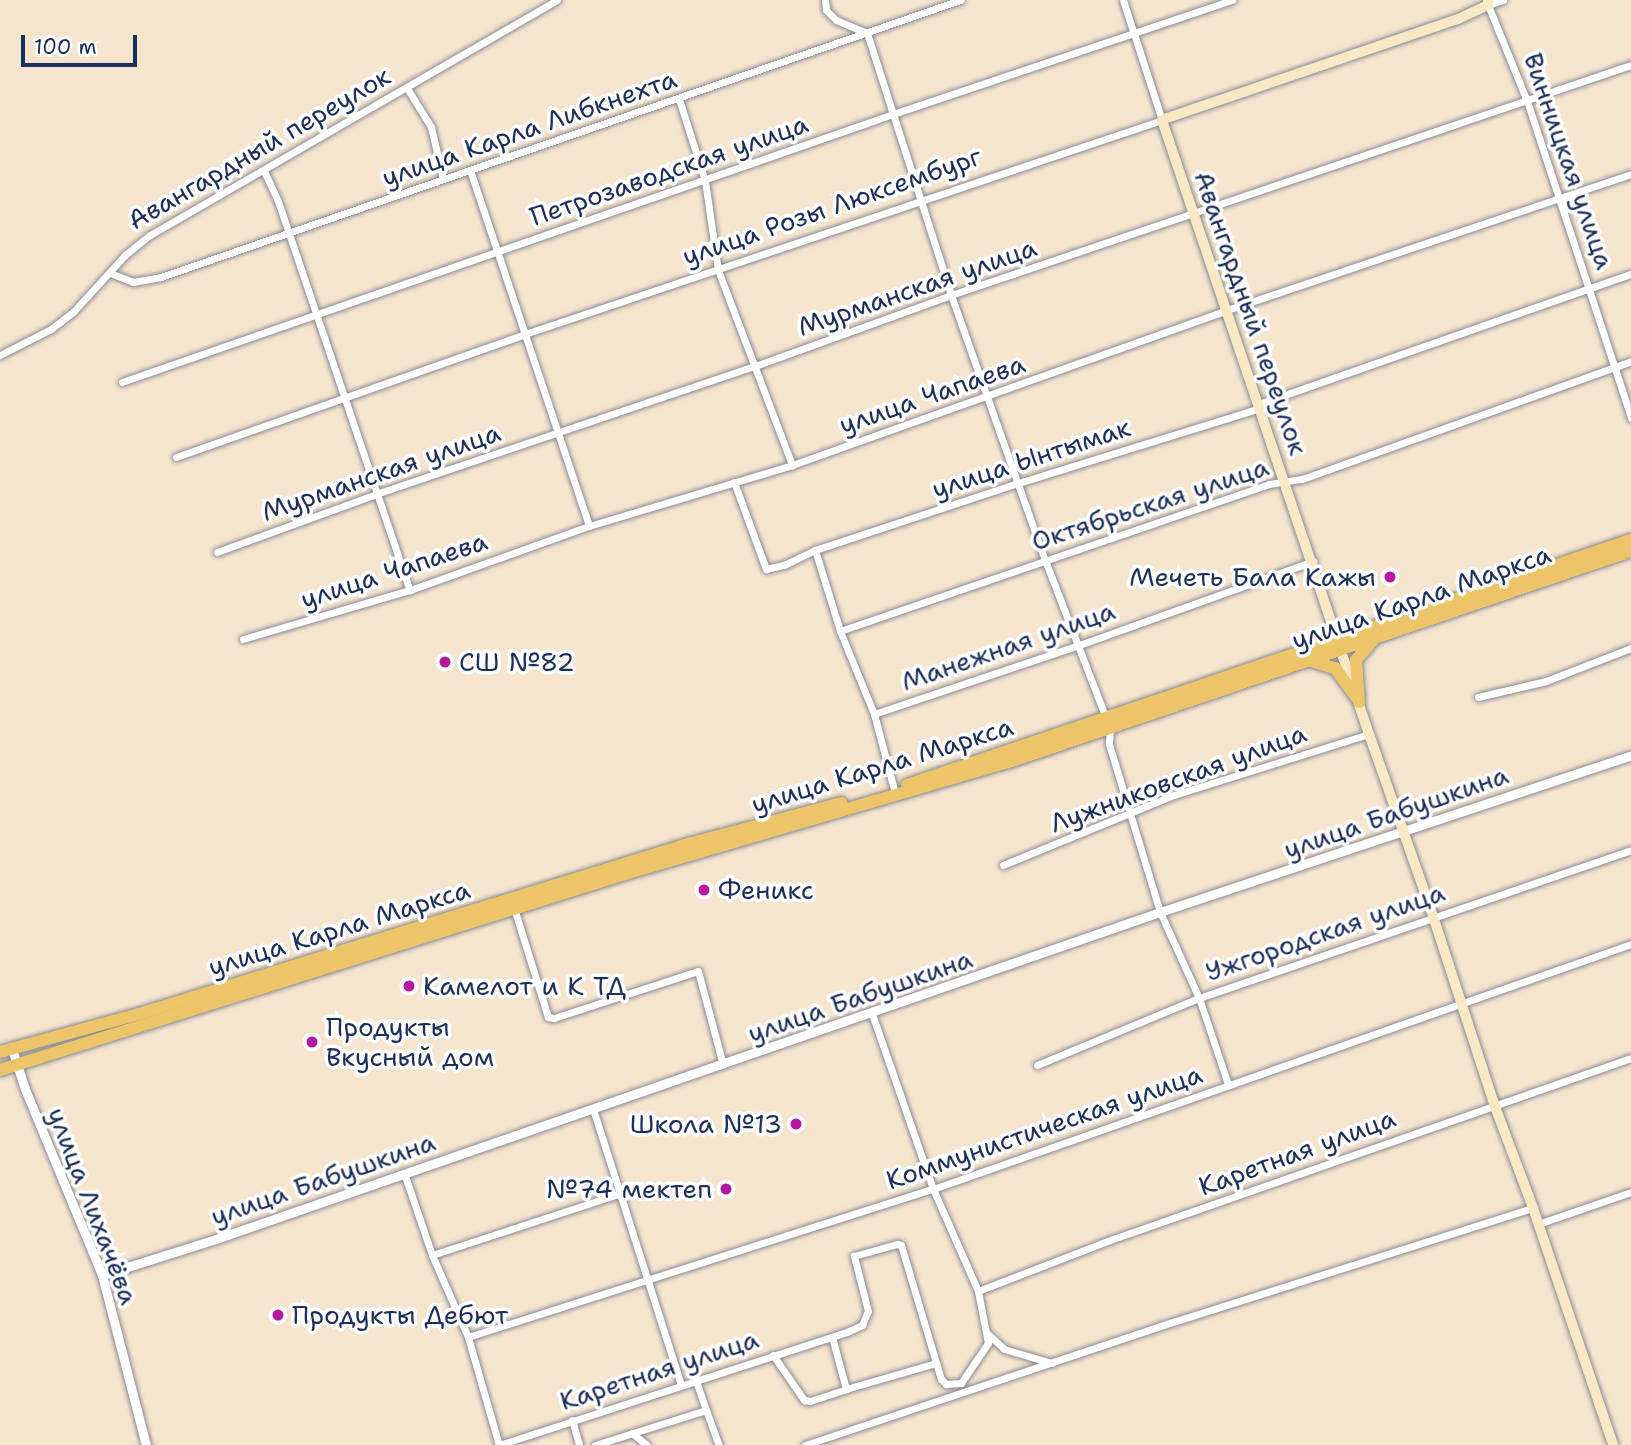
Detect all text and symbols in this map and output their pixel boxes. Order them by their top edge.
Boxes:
scale bar [24,21,140,65]
text: 100 m [34,33,97,61]
street label: Винницкая улица [1517,49,1621,273]
street label: Авангардный переулок [122,60,396,236]
street label: улица Карла Либкнехта [378,63,680,193]
street label: Петрозаводская улица [526,108,812,232]
street label: улица Розы Люксембург [678,140,986,272]
street label: Авангардный переулок [1188,167,1314,459]
street label: Мурманская улица [794,232,1040,342]
street label: улица Чапаева [835,348,1029,440]
street label: улица Ынтымак [928,411,1134,505]
street label: Мурманская улица [258,417,504,527]
street label: Октябрьская улица [1028,451,1272,557]
street label: улица Чапаева [297,525,491,615]
street label: улица Карла Маркса [1287,538,1555,656]
place label: Мечеть Бала Кажы [1129,561,1376,593]
marker: Мечеть Бала Кажы [1382,569,1398,585]
street label: Манежная улица [897,595,1119,697]
place label: СШ №82 [459,646,575,678]
marker: СШ №82 [437,654,453,670]
street label: улица Карла Маркса [747,710,1017,820]
street label: Лужниковская улица [1046,717,1310,839]
street label: улица Бабушкина [1280,759,1512,865]
street label: улица Карла Маркса [204,873,474,983]
place label: Феникс [718,874,814,906]
street label: Ужгородская улица [1201,876,1449,988]
marker: Феникс [696,882,712,898]
street label: улица Бабушкина [744,943,976,1049]
place label: Камелот и К ТД [423,970,626,1002]
marker: Камелот и К ТД [401,978,417,994]
place label: Продукты Вкусный дом [326,1011,494,1072]
marker: Продукты Вкусный дом [304,1034,320,1050]
street label: Коммунистическая улица [882,1058,1206,1196]
street label: Каретная улица [1194,1102,1400,1202]
street label: улица Лихачёва [41,1103,145,1309]
place label: Школа №13 [630,1108,782,1140]
marker: Школа №13 [788,1116,804,1132]
street label: улица Бабушкина [207,1126,439,1232]
place label: №74 мектеп [546,1173,712,1205]
marker: №74 мектеп [718,1181,734,1197]
place label: Продукты Дебют [292,1299,508,1331]
marker: Продукты Дебют [270,1307,286,1323]
street label: Каретная улица [556,1323,762,1417]

